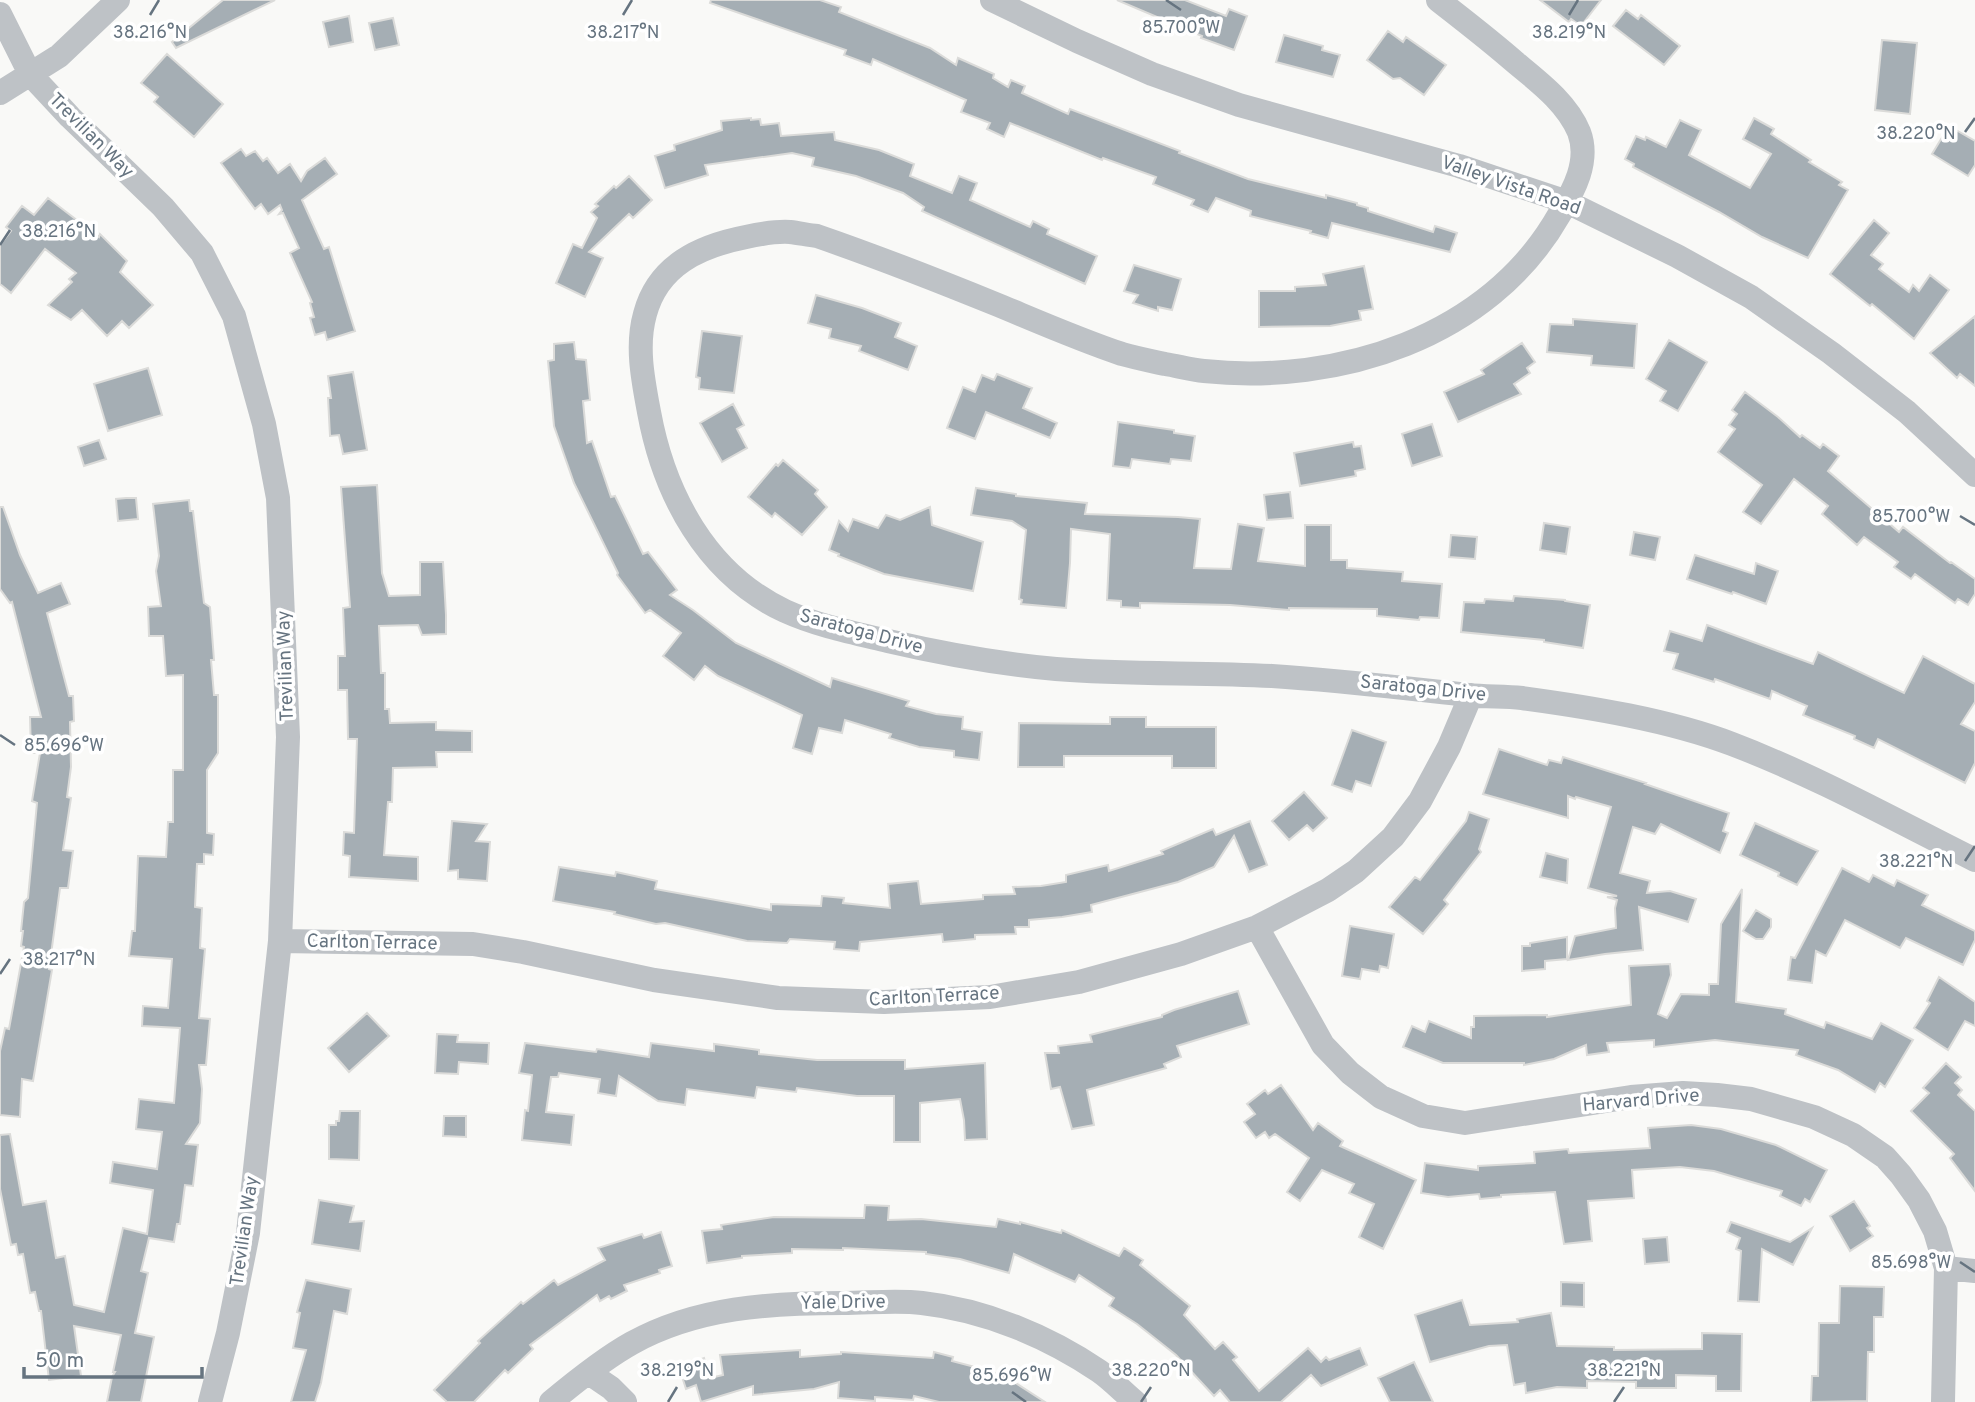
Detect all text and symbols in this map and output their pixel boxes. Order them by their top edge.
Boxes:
text: 85.700°W [1142,17,1220,40]
text: 38.216°N [113,22,187,45]
text: 38.217°N [587,22,659,45]
text: 38.219°N [1532,22,1606,45]
street label: Trevilian Way [43,88,139,184]
text: 38.220°N [1876,123,1956,146]
street label: Valley Vista Road [1438,151,1584,221]
text: 38.216°N [22,221,96,244]
text: 85.700°W [1872,506,1950,529]
street label: Saratoga Drive [797,604,925,660]
street label: Trevilian Way [272,610,300,722]
street label: Saratoga Drive [1359,670,1487,708]
text: 85.696°W [24,735,104,758]
text: 38.221°N [1879,851,1953,874]
street label: Carlton Terrace [306,930,438,956]
text: 38.217°N [23,949,95,972]
street label: Carlton Terrace [868,982,1000,1012]
street label: Harvard Drive [1582,1084,1700,1118]
street label: Trevilian Way [225,1174,265,1288]
text: 85.698°W [1871,1252,1951,1275]
street label: Yale Drive [800,1290,886,1316]
scale bar [24,1336,203,1380]
text: 50 m [35,1348,84,1375]
text: 38.219°N [640,1360,714,1383]
text: 38.220°N [1111,1360,1191,1383]
text: 38.221°N [1587,1360,1661,1383]
text: 85.696°W [972,1365,1052,1388]

